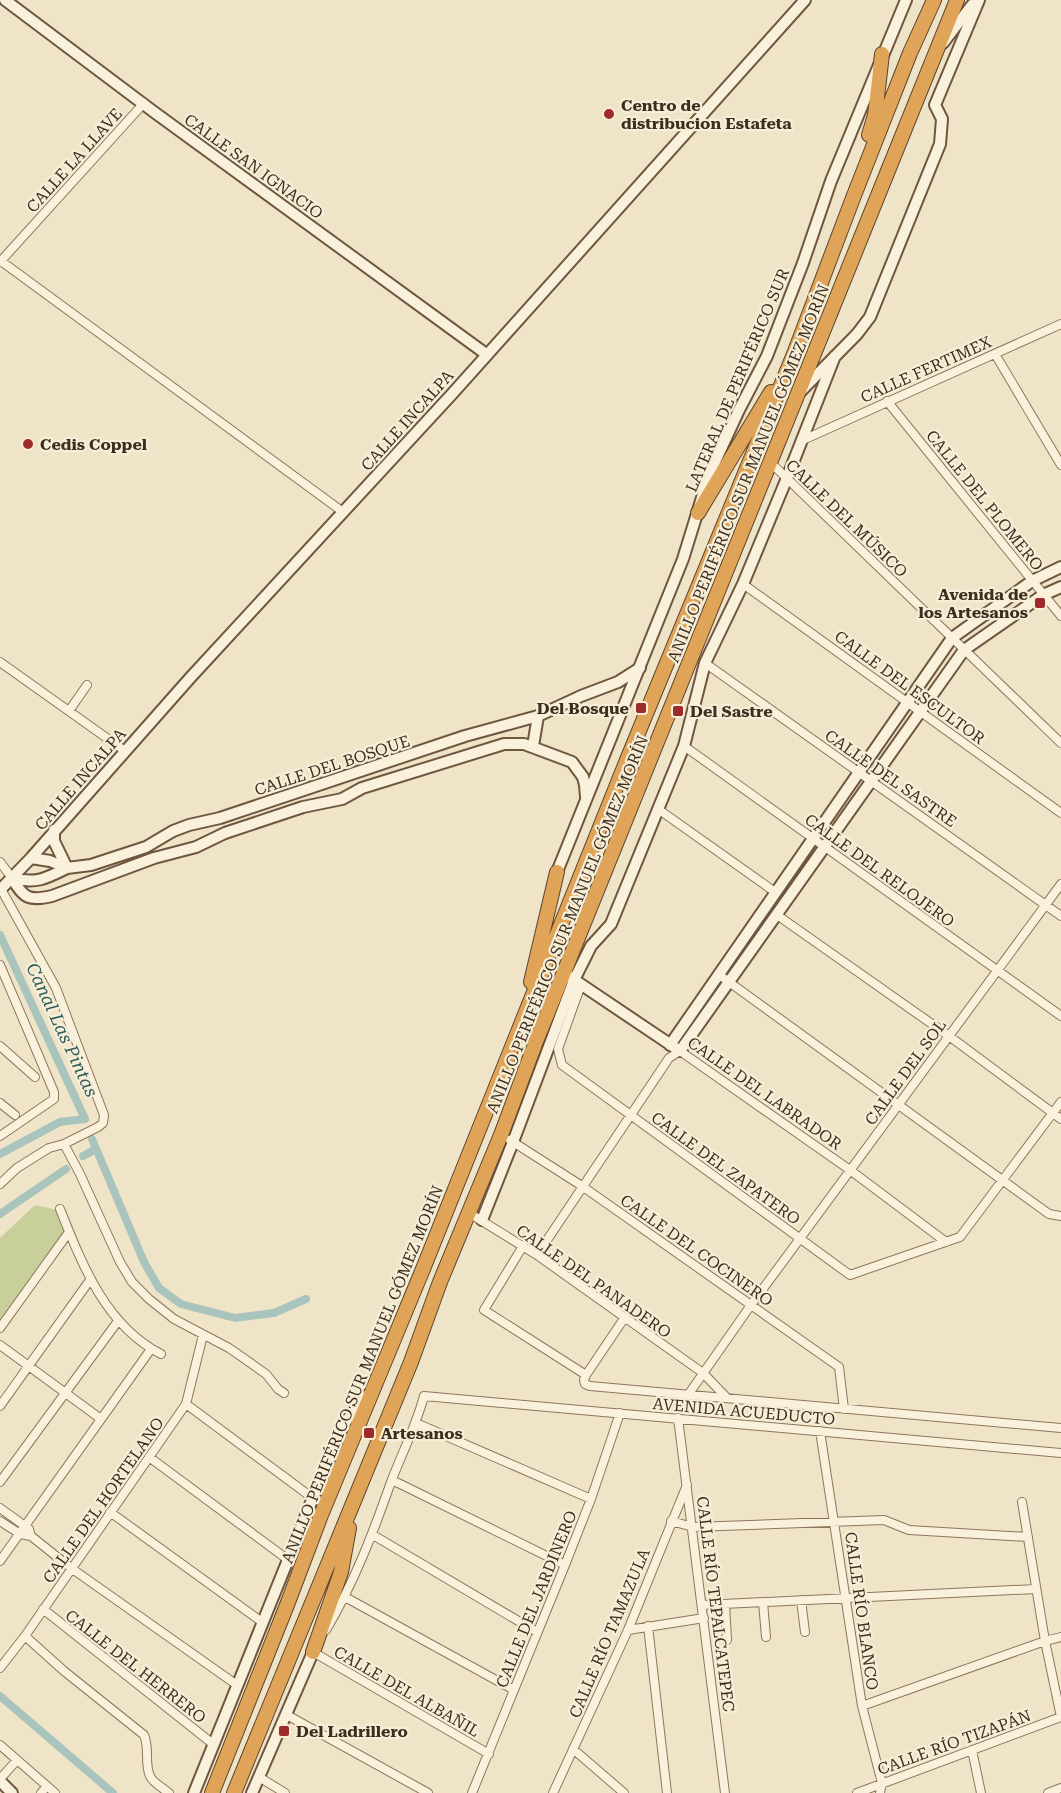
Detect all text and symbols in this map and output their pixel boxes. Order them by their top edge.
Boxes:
place label: Centro de distribucion Estafeta [621,96,792,133]
street label: CALLE LA LLAVE [23,104,126,216]
marker: Centro de distribucion Estafeta [602,107,616,121]
street label: CALLE SAN IGNACIO [181,110,327,223]
street label: LATERAL DE PERIFÉRICO SUR [682,265,793,495]
street label: ANILLO PERIFÉRICO SUR MANUEL GÓMEZ MORÍN [664,281,833,665]
street label: CALLE FERTIMEX [858,332,995,407]
street label: CALLE INCALPA [357,365,458,475]
street label: CALLE DEL PLOMERO [922,426,1047,574]
place label: Cedis Coppel [40,435,148,454]
marker: Cedis Coppel [21,437,35,451]
street label: CALLE DEL MÚSICO [782,455,911,581]
place label: Avenida de los Artesanos [918,585,1028,622]
marker: Avenida de los Artesanos [1033,596,1047,610]
street label: CALLE DEL ESCULTOR [831,626,989,748]
place label: Del Bosque [537,699,629,718]
marker: Del Bosque [634,701,648,715]
place label: Del Sastre [690,702,773,721]
marker: Del Sastre [671,704,685,718]
street label: CALLE INCALPA [31,724,130,834]
street label: CALLE DEL SASTRE [821,726,960,831]
street label: CALLE DEL BOSQUE [252,731,412,800]
street label: ANILLO PERIFÉRICO SUR MANUEL GÓMEZ MORÍN [483,732,652,1116]
street label: CALLE DEL RELOJERO [801,810,958,931]
water label: Canal Las Pintas [22,960,103,1100]
street label: CALLE DEL SOL [861,1016,950,1129]
street label: CALLE DEL LABRADOR [684,1033,845,1154]
street label: CALLE DEL ZAPATERO [648,1108,804,1229]
street label: ANILLO PERIFÉRICO SUR MANUEL GÓMEZ MORÍN [278,1182,447,1566]
street label: CALLE DEL COCINERO [617,1190,777,1310]
street label: CALLE DEL PANADERO [513,1221,675,1342]
street label: AVENIDA ACUEDUCTO [652,1394,836,1429]
street label: CALLE DEL HORTELANO [39,1414,168,1587]
place label: Artesanos [381,1424,463,1443]
marker: Artesanos [362,1426,376,1440]
street label: CALLE RÍO TEPALCATEPEC [693,1495,738,1713]
street label: CALLE DEL JARDINERO [492,1508,581,1691]
street label: CALLE RÍO BLANCO [841,1531,882,1691]
street label: CALLE RÍO TAMAZULA [565,1545,654,1721]
street label: CALLE DEL HERRERO [62,1606,210,1727]
street label: CALLE DEL ALBAÑIL [331,1642,483,1741]
street label: CALLE RÍO TIZAPÁN [875,1706,1034,1779]
place label: Del Ladrillero [296,1722,408,1741]
marker: Del Ladrillero [277,1724,291,1738]

